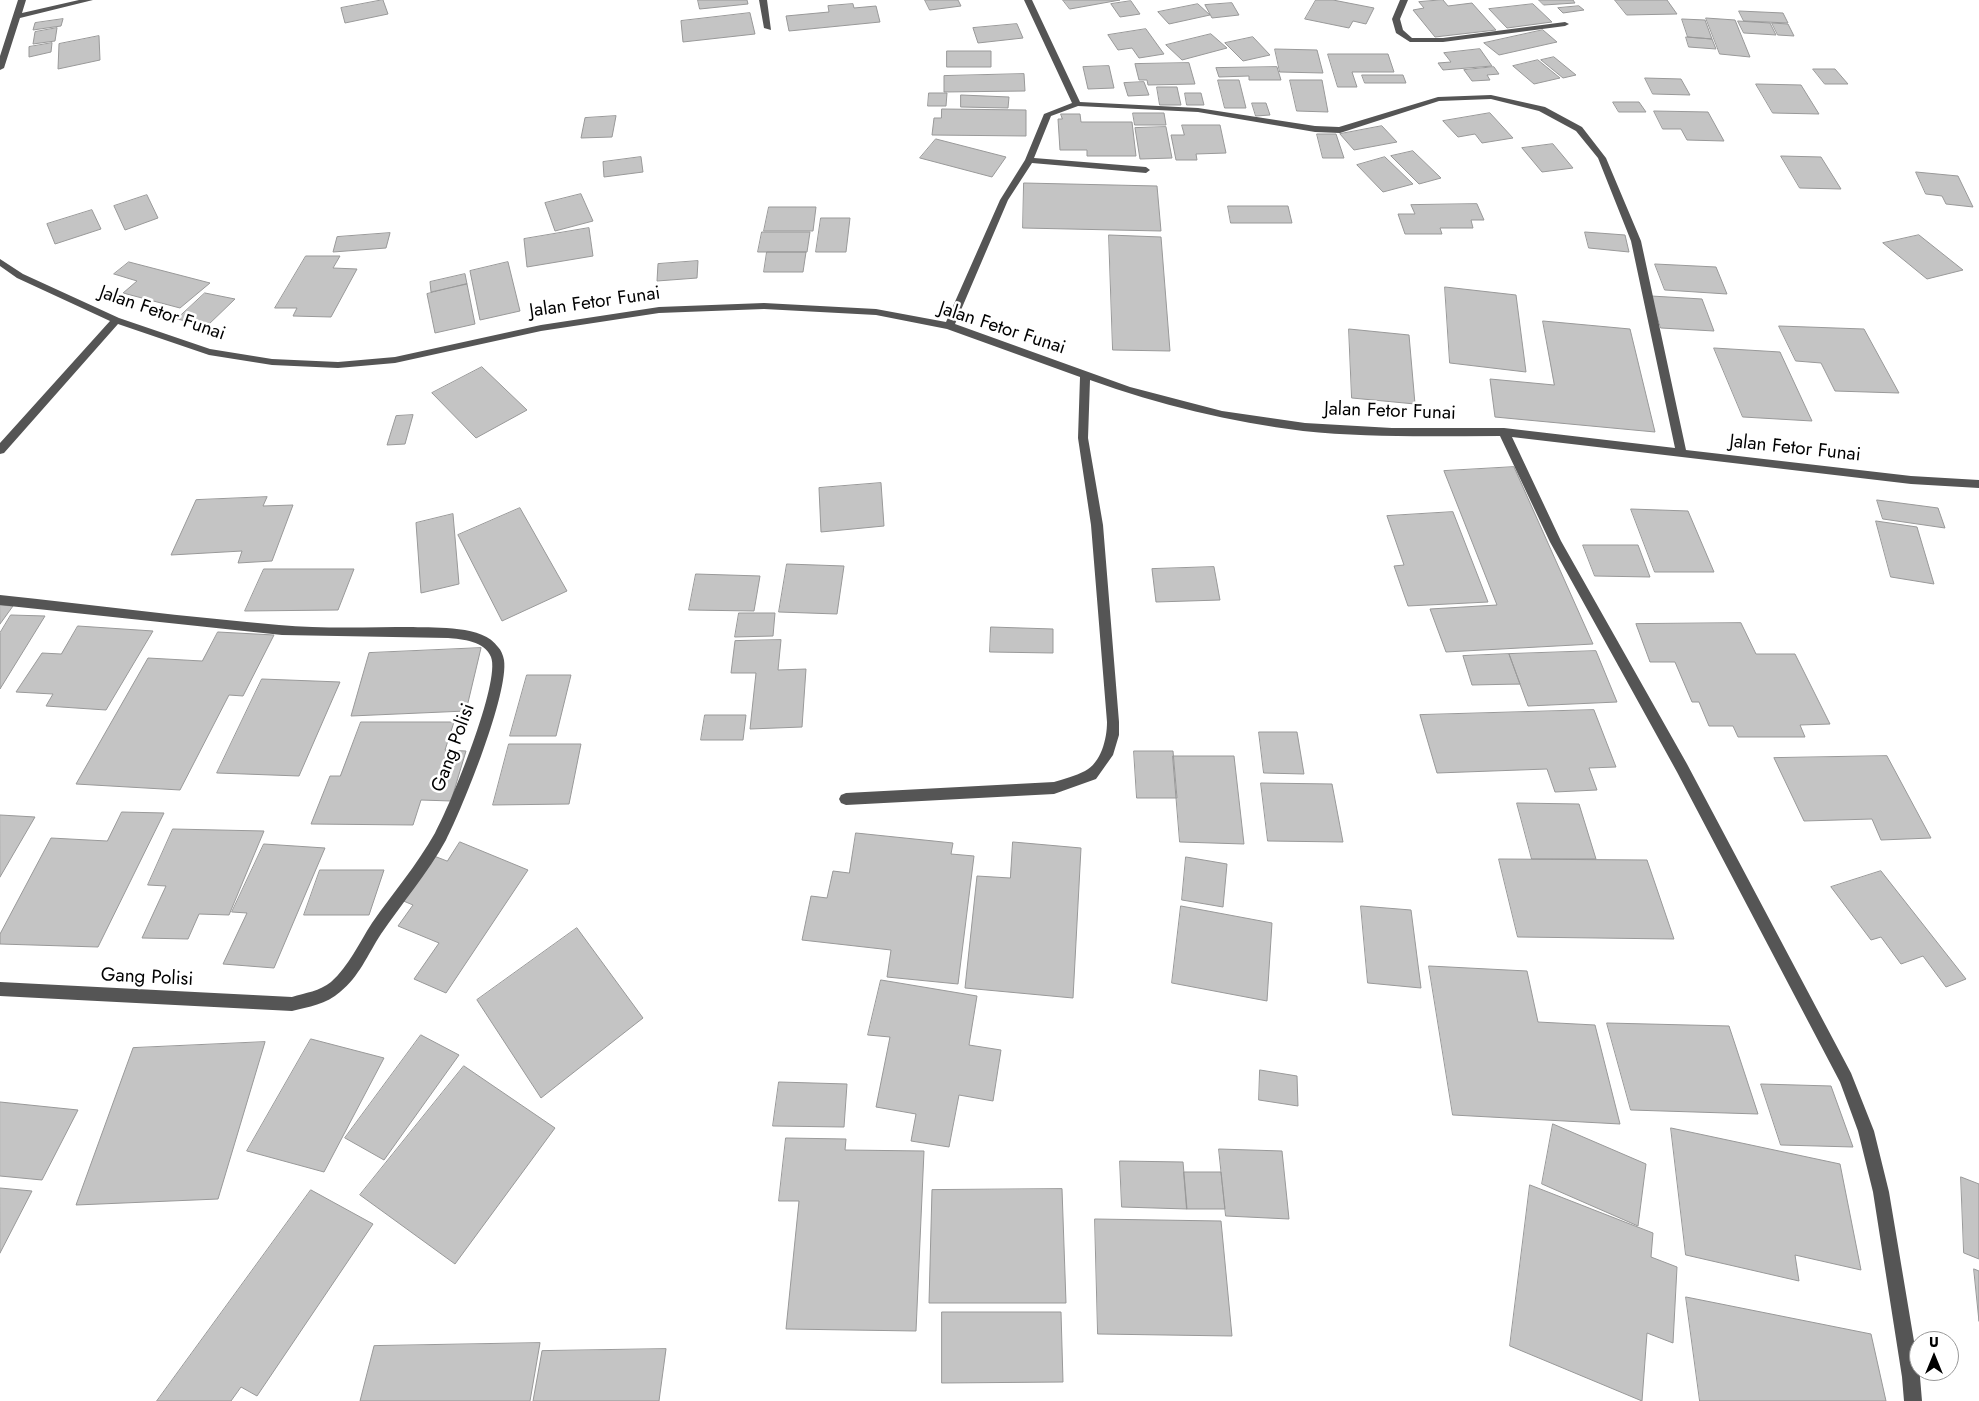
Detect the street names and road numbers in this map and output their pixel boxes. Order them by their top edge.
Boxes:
street label: Jalan Fetor Funai [96,282,228,346]
street label: Jalan Fetor Funai [528,283,662,323]
street label: Jalan Fetor Funai [936,298,1068,360]
street label: Jalan Fetor Funai [1324,398,1456,426]
street label: Jalan Fetor Funai [1728,431,1862,467]
street label: Gang Polisi [427,701,481,795]
street label: Gang Polisi [100,964,194,992]

